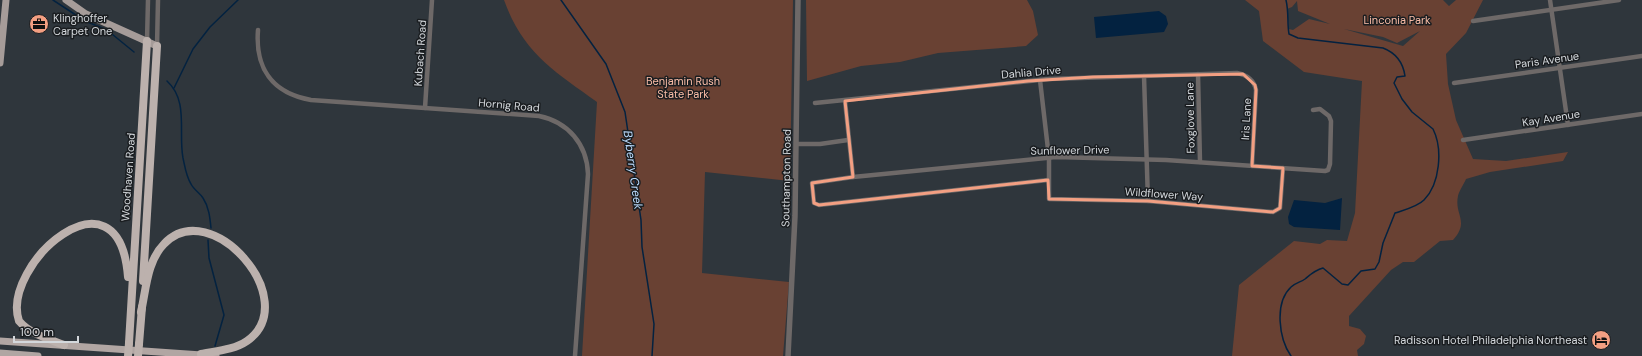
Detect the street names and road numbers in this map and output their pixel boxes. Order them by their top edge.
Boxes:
street label: Kubach Road [411,19,429,87]
street label: Paris Avenue [1514,49,1580,71]
street label: Dahlia Drive [1001,62,1061,82]
street label: Foxglove Lane [1182,82,1198,154]
street label: Hornig Road [478,95,540,115]
street label: Iris Lane [1238,98,1254,140]
street label: Kay Avenue [1521,107,1581,129]
street label: Southampton Road [778,129,794,227]
street label: Woodhaven Road [118,132,138,222]
street label: Sunflower Drive [1030,142,1110,158]
street label: Wildflower Way [1124,184,1204,204]

